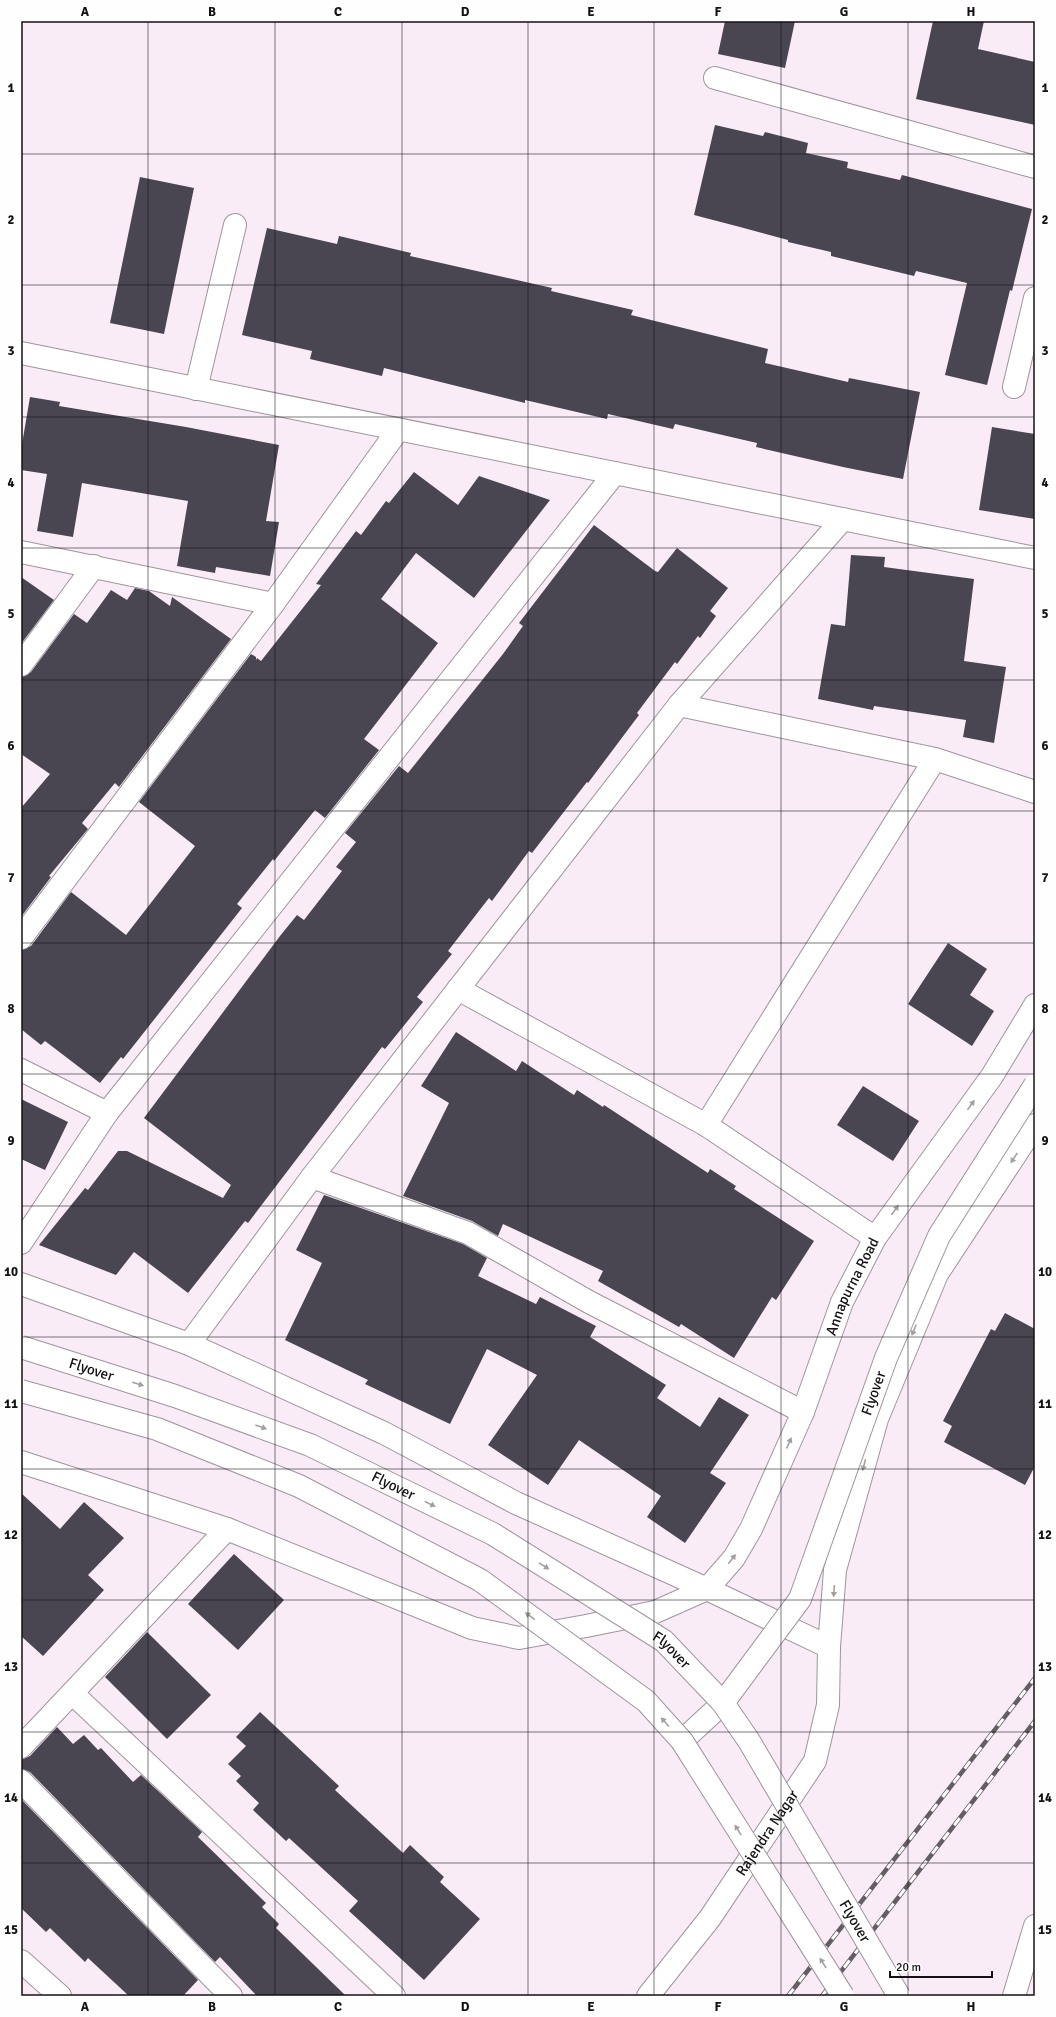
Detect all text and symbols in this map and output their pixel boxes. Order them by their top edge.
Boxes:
text: A [81,4,90,20]
text: B [208,4,216,20]
text: C [334,4,342,20]
text: D [461,4,470,20]
text: E [587,4,595,20]
text: F [715,4,722,20]
text: G [840,4,848,20]
text: H [967,4,975,20]
text: 1 [7,80,15,96]
text: 1 [1041,80,1049,96]
text: 2 [7,212,15,228]
text: 2 [1041,212,1049,228]
text: 3 [7,343,15,359]
text: 3 [1041,343,1049,359]
text: 4 [7,475,15,491]
text: 4 [1041,475,1049,491]
text: 5 [7,606,15,622]
text: 5 [1041,606,1049,622]
text: 6 [7,738,15,754]
text: 6 [1041,738,1049,754]
text: 7 [7,870,15,886]
text: 7 [1041,870,1049,886]
text: 8 [7,1001,15,1017]
text: 8 [1041,1001,1049,1017]
one-way arrow [967,1100,975,1111]
text: 9 [7,1133,15,1149]
text: 9 [1041,1133,1049,1149]
one-way arrow [1010,1153,1018,1163]
one-way arrow [891,1205,899,1216]
street label: Annapurna Road [822,1234,883,1338]
text: 10 [4,1264,18,1280]
text: 10 [1038,1264,1052,1280]
one-way arrow [910,1325,916,1337]
street label: Flyover [67,1354,117,1385]
street label: Flyover [857,1368,890,1418]
one-way arrow [133,1381,145,1387]
text: 11 [4,1396,18,1412]
text: 11 [1038,1396,1052,1412]
one-way arrow [255,1424,267,1430]
one-way arrow [787,1436,793,1448]
one-way arrow [861,1459,867,1471]
street label: Flyover [369,1467,419,1504]
one-way arrow [425,1500,436,1507]
text: 12 [4,1527,18,1543]
text: 12 [1038,1527,1052,1543]
one-way arrow [728,1553,737,1564]
one-way arrow [539,1562,549,1570]
one-way arrow [830,1585,837,1597]
one-way arrow [525,1613,535,1621]
street label: Flyover [649,1627,695,1673]
text: 13 [4,1659,18,1675]
text: 13 [1038,1659,1052,1675]
one-way arrow [661,1718,670,1727]
street label: Rajendra Nagar [732,1786,802,1879]
text: 14 [4,1790,18,1806]
text: 14 [1038,1790,1052,1806]
one-way arrow [734,1824,742,1835]
street label: Flyover [835,1897,875,1946]
text: 15 [4,1922,18,1938]
text: 15 [1038,1922,1052,1938]
scale bar [890,1953,992,1979]
one-way arrow [819,1957,826,1969]
text: 20 m [896,1960,921,1975]
text: A [81,1999,90,2015]
text: B [208,1999,216,2015]
text: C [334,1999,342,2015]
text: D [461,1999,470,2015]
text: E [587,1999,595,2015]
text: F [715,1999,722,2015]
text: G [840,1999,848,2015]
text: H [967,1999,975,2015]

